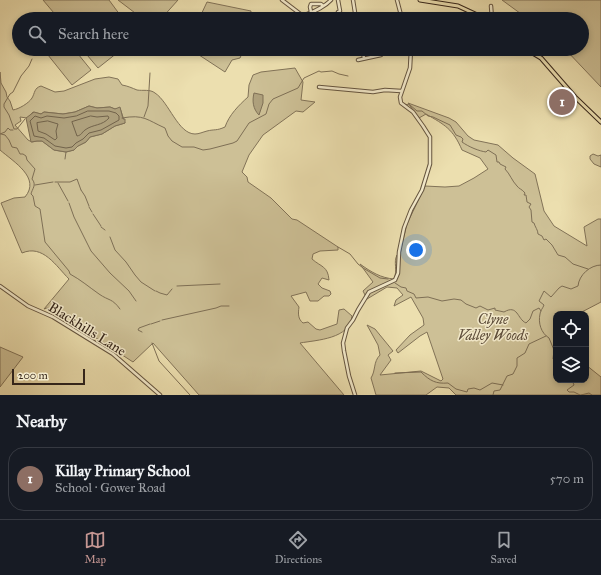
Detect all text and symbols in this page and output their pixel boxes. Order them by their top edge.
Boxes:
search box [12,12,589,56]
icon: search [26,23,48,45]
text: Search here [58,25,129,43]
pin: 1 [549,87,575,117]
your location [406,240,426,260]
street label: Blackhills Lane [45,298,129,360]
park label: Clyne Valley Woods [458,311,529,344]
map controls [553,311,589,383]
button: locate [553,311,589,347]
button: layers [553,347,589,383]
scale bar [12,367,85,386]
text: 200 m [18,369,48,382]
text: Nearby [16,411,67,432]
text: Killay Primary School [55,462,190,480]
text: 1 [27,471,33,487]
text: 570 m [550,471,584,487]
text: School · Gower Road [55,480,166,496]
tab: Map [84,529,106,566]
tab: Directions [275,529,322,566]
tab: Saved [491,529,517,566]

